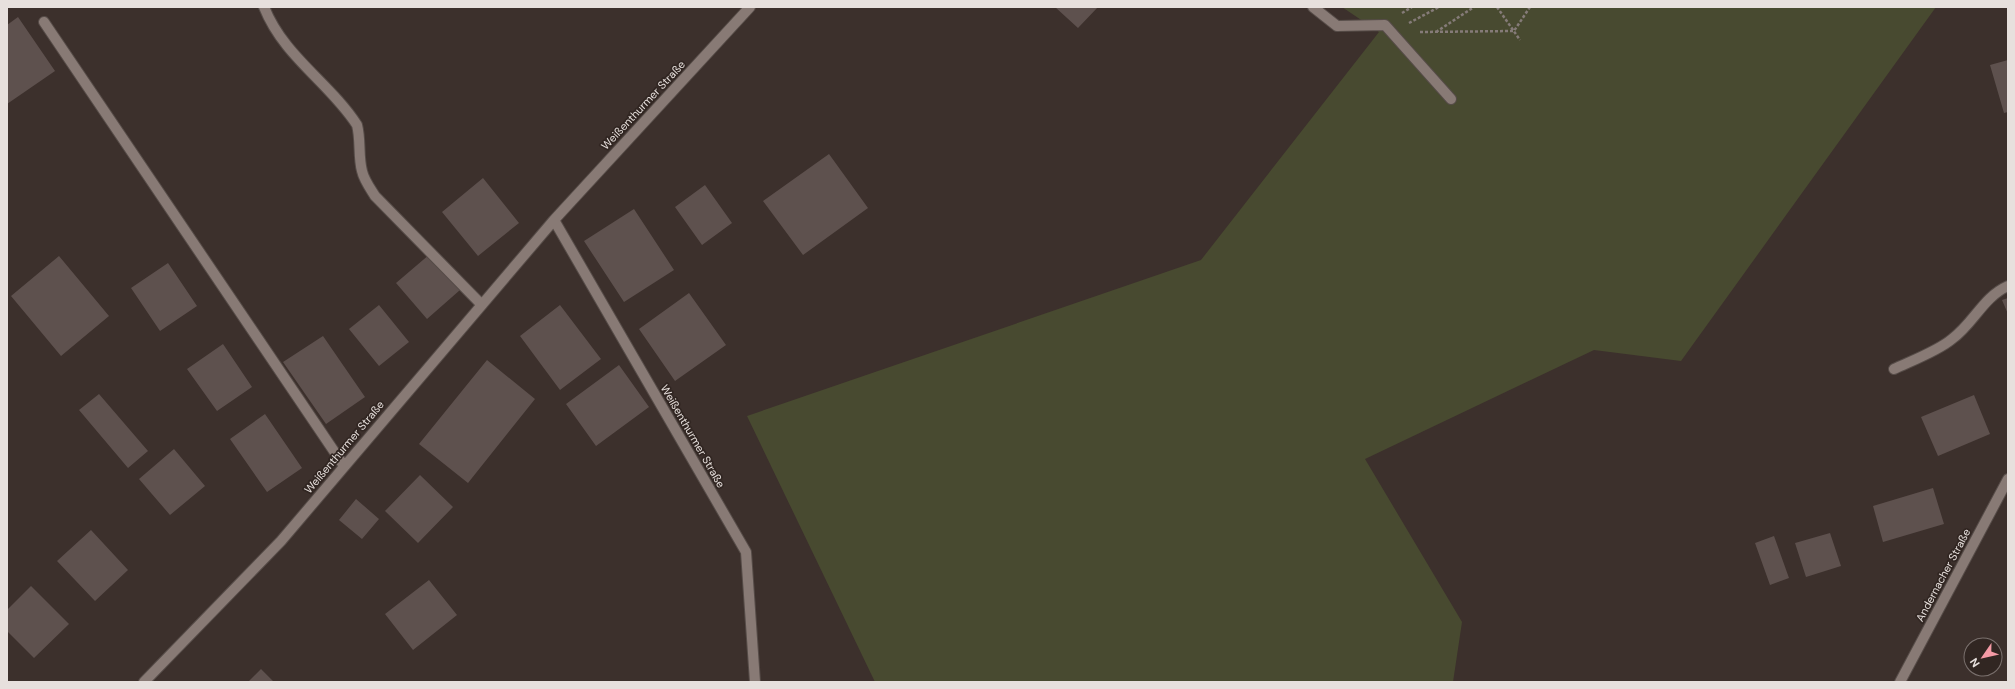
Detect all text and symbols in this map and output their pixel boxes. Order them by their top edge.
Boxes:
street label: Weißenthurmer Straße [598,58,688,152]
street label: Weißenthurmer Straße [658,382,728,490]
street label: Weißenthurmer Straße [301,398,387,496]
street label: Andernacher Straße [1913,526,1973,624]
north arrow [1963,637,2003,677]
text: N [1967,655,1983,670]

